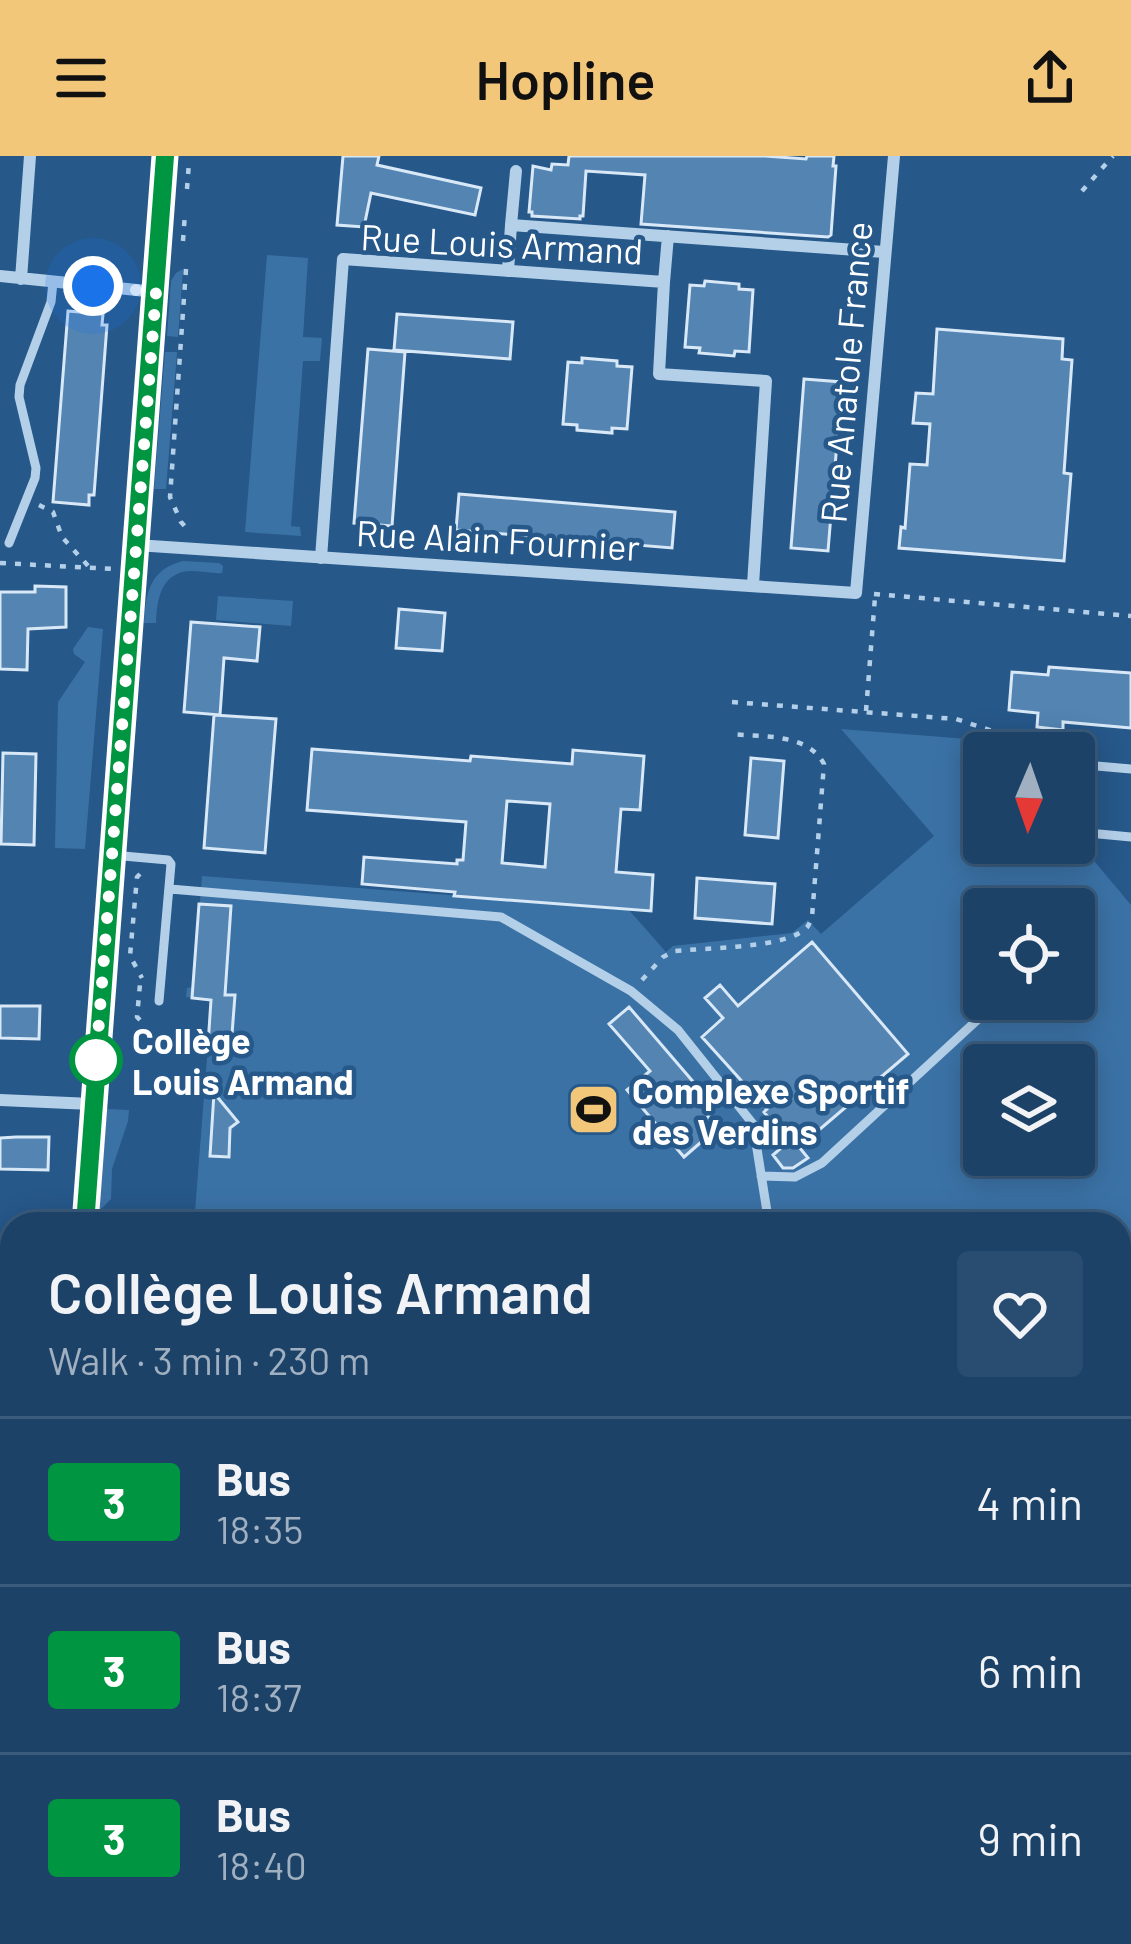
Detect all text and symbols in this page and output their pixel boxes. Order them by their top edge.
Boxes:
icon: menu [48,45,114,111]
icon: share [1017,45,1083,111]
text: Hopline [476,46,655,111]
street label: Rue Louis Armand [360,214,644,272]
street label: Rue Anatole France [810,219,880,525]
your location [63,256,123,316]
street label: Rue Alain Fournier [355,510,641,568]
north arrow [963,732,1095,864]
map controls [963,732,1095,1176]
button: locate [963,888,1095,1020]
place label: Collège Louis Armand [132,1018,354,1102]
marker: Collège Louis Armand [71,1035,121,1085]
button: layers [963,1044,1095,1176]
place label: Complexe Sportif des Verdins [632,1068,910,1152]
sports icon: Complexe Sportif des Verdins [565,1082,621,1138]
button: heart [957,1251,1083,1377]
text: Collège Louis Armand [48,1257,593,1325]
text: Walk · 3 min · 230 m [48,1336,370,1383]
text: Bus [216,1451,291,1505]
text: 4 min [976,1475,1083,1529]
text: 3 [103,1477,125,1527]
text: 18:35 [216,1505,303,1552]
text: Bus [216,1619,291,1673]
text: 6 min [978,1643,1083,1697]
text: 3 [103,1645,125,1695]
text: 18:37 [216,1673,302,1720]
text: Bus [216,1787,291,1841]
text: 9 min [978,1811,1083,1865]
text: 3 [103,1813,125,1863]
text: 18:40 [216,1841,307,1888]

